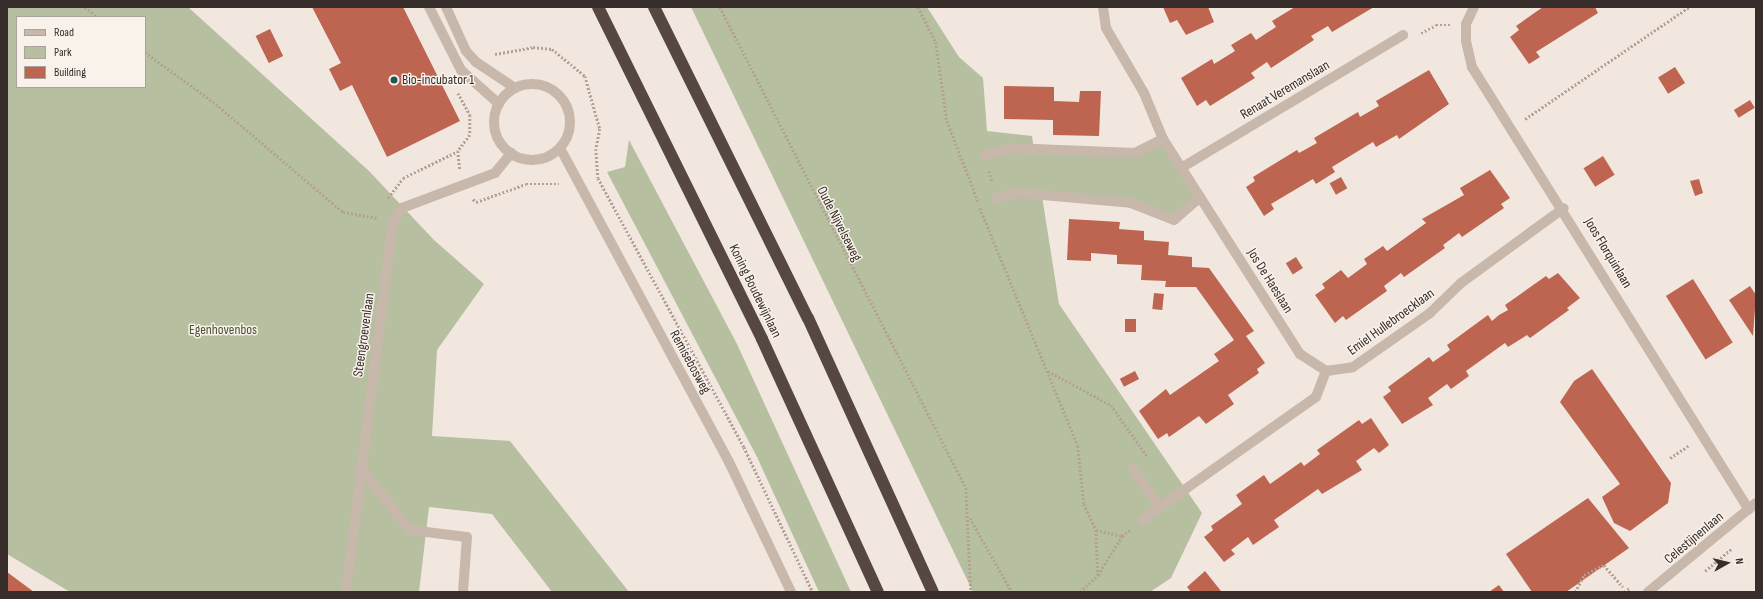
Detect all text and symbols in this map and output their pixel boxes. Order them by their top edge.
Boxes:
legend [16,16,146,88]
text: Road [54,25,74,40]
text: Park [54,45,72,60]
street label: Renaat Veremanslaan [1237,57,1333,123]
text: Building [54,65,86,80]
place label: Bio-incubator 1 [402,72,474,88]
marker: Bio-incubator 1 [389,75,399,85]
street label: Oude Nijvelseweg [813,184,865,264]
street label: Joos Florquinlaan [1580,215,1636,291]
street label: Koning Boudewijnlaan [725,242,785,340]
street label: Jos De Haeslaan [1243,246,1297,316]
street label: Emiel Hullebroecklaan [1344,285,1438,359]
street label: Steengroevenlaan [350,292,378,378]
park label: Egenhovenbos [189,322,257,338]
street label: Remisebosweg [666,327,714,397]
street label: Celestijnenlaan [1661,508,1727,568]
north arrow [1707,543,1747,583]
text: N [1733,557,1746,565]

